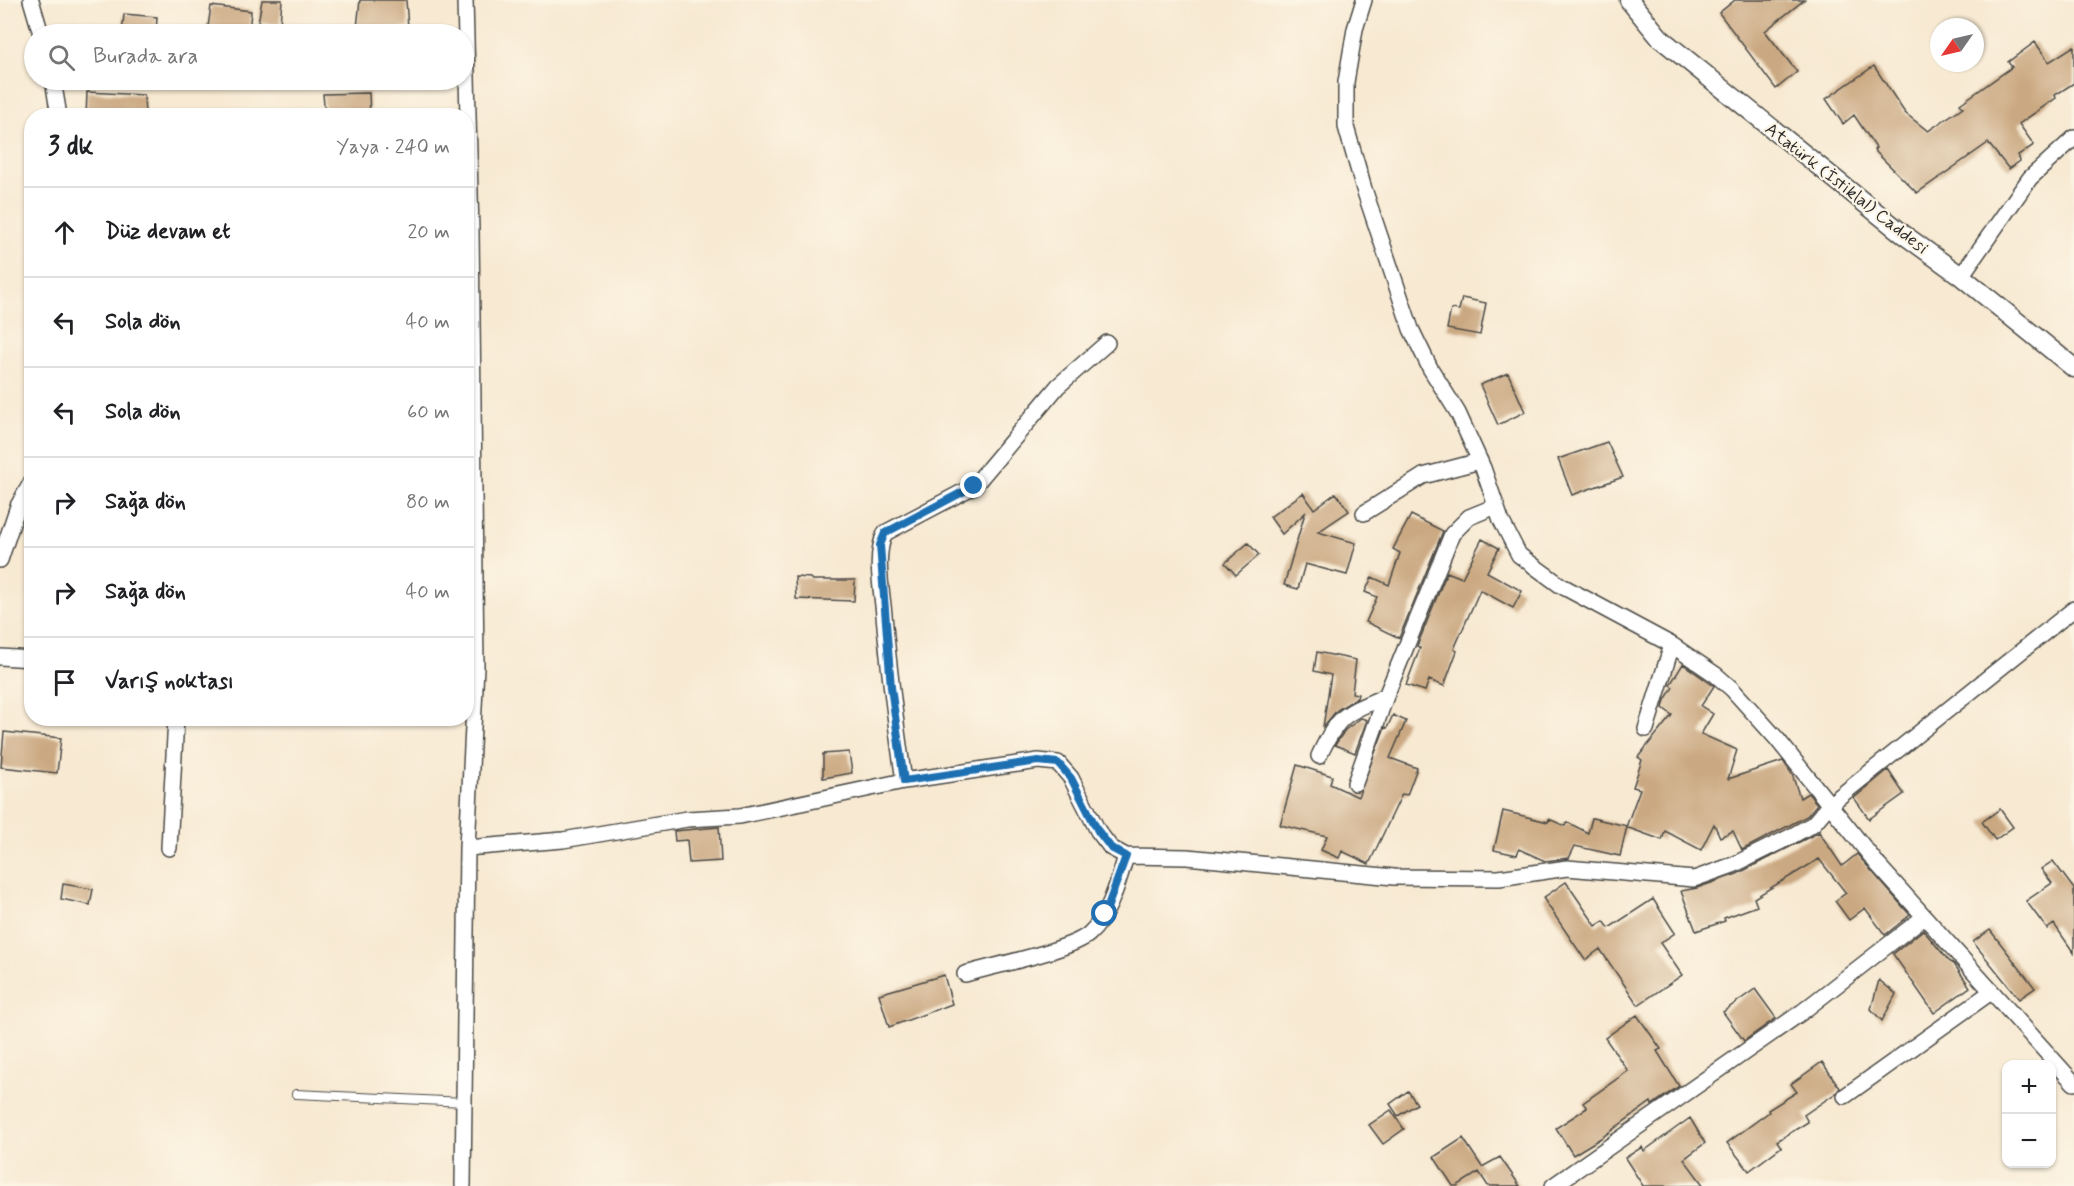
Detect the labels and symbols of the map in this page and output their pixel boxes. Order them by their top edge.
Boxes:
north arrow [1930,18,1984,72]
street label: Atatürk (İstiklal) Caddesi [1760,117,1933,260]
route end [960,472,986,498]
route start [1091,900,1117,926]

